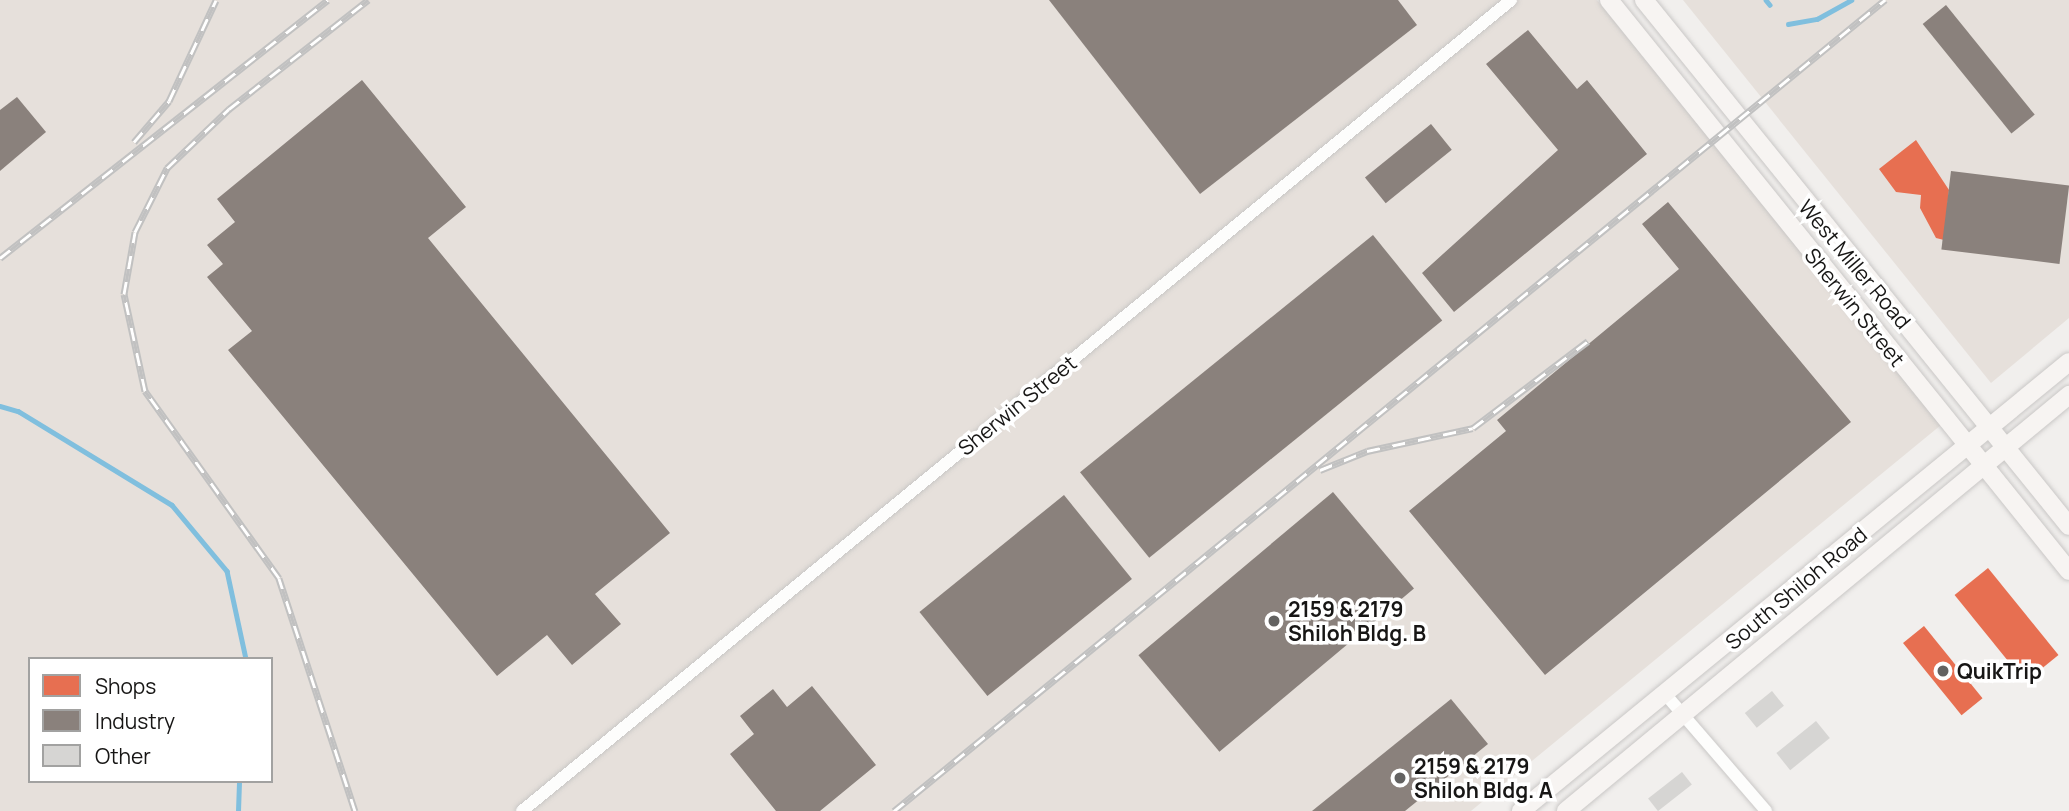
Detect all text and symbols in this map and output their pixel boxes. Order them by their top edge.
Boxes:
street label: West Miller Road [1794,194,1916,334]
street label: Sherwin Street [1800,243,1910,371]
street label: Sherwin Street [953,350,1081,460]
street label: South Shiloh Road [1720,521,1872,655]
place label: 2159 & 2179 Shiloh Bldg. B [1288,596,1426,646]
marker: 2159 & 2179 Shiloh Bldg. B [1266,613,1282,629]
legend [28,657,273,783]
place label: QuikTrip [1957,658,2042,684]
marker: QuikTrip [1935,663,1951,679]
text: Shops [95,672,156,700]
text: Industry [95,707,175,735]
text: Other [95,742,151,770]
place label: 2159 & 2179 Shiloh Bldg. A [1414,753,1553,803]
marker: 2159 & 2179 Shiloh Bldg. A [1392,770,1408,786]

